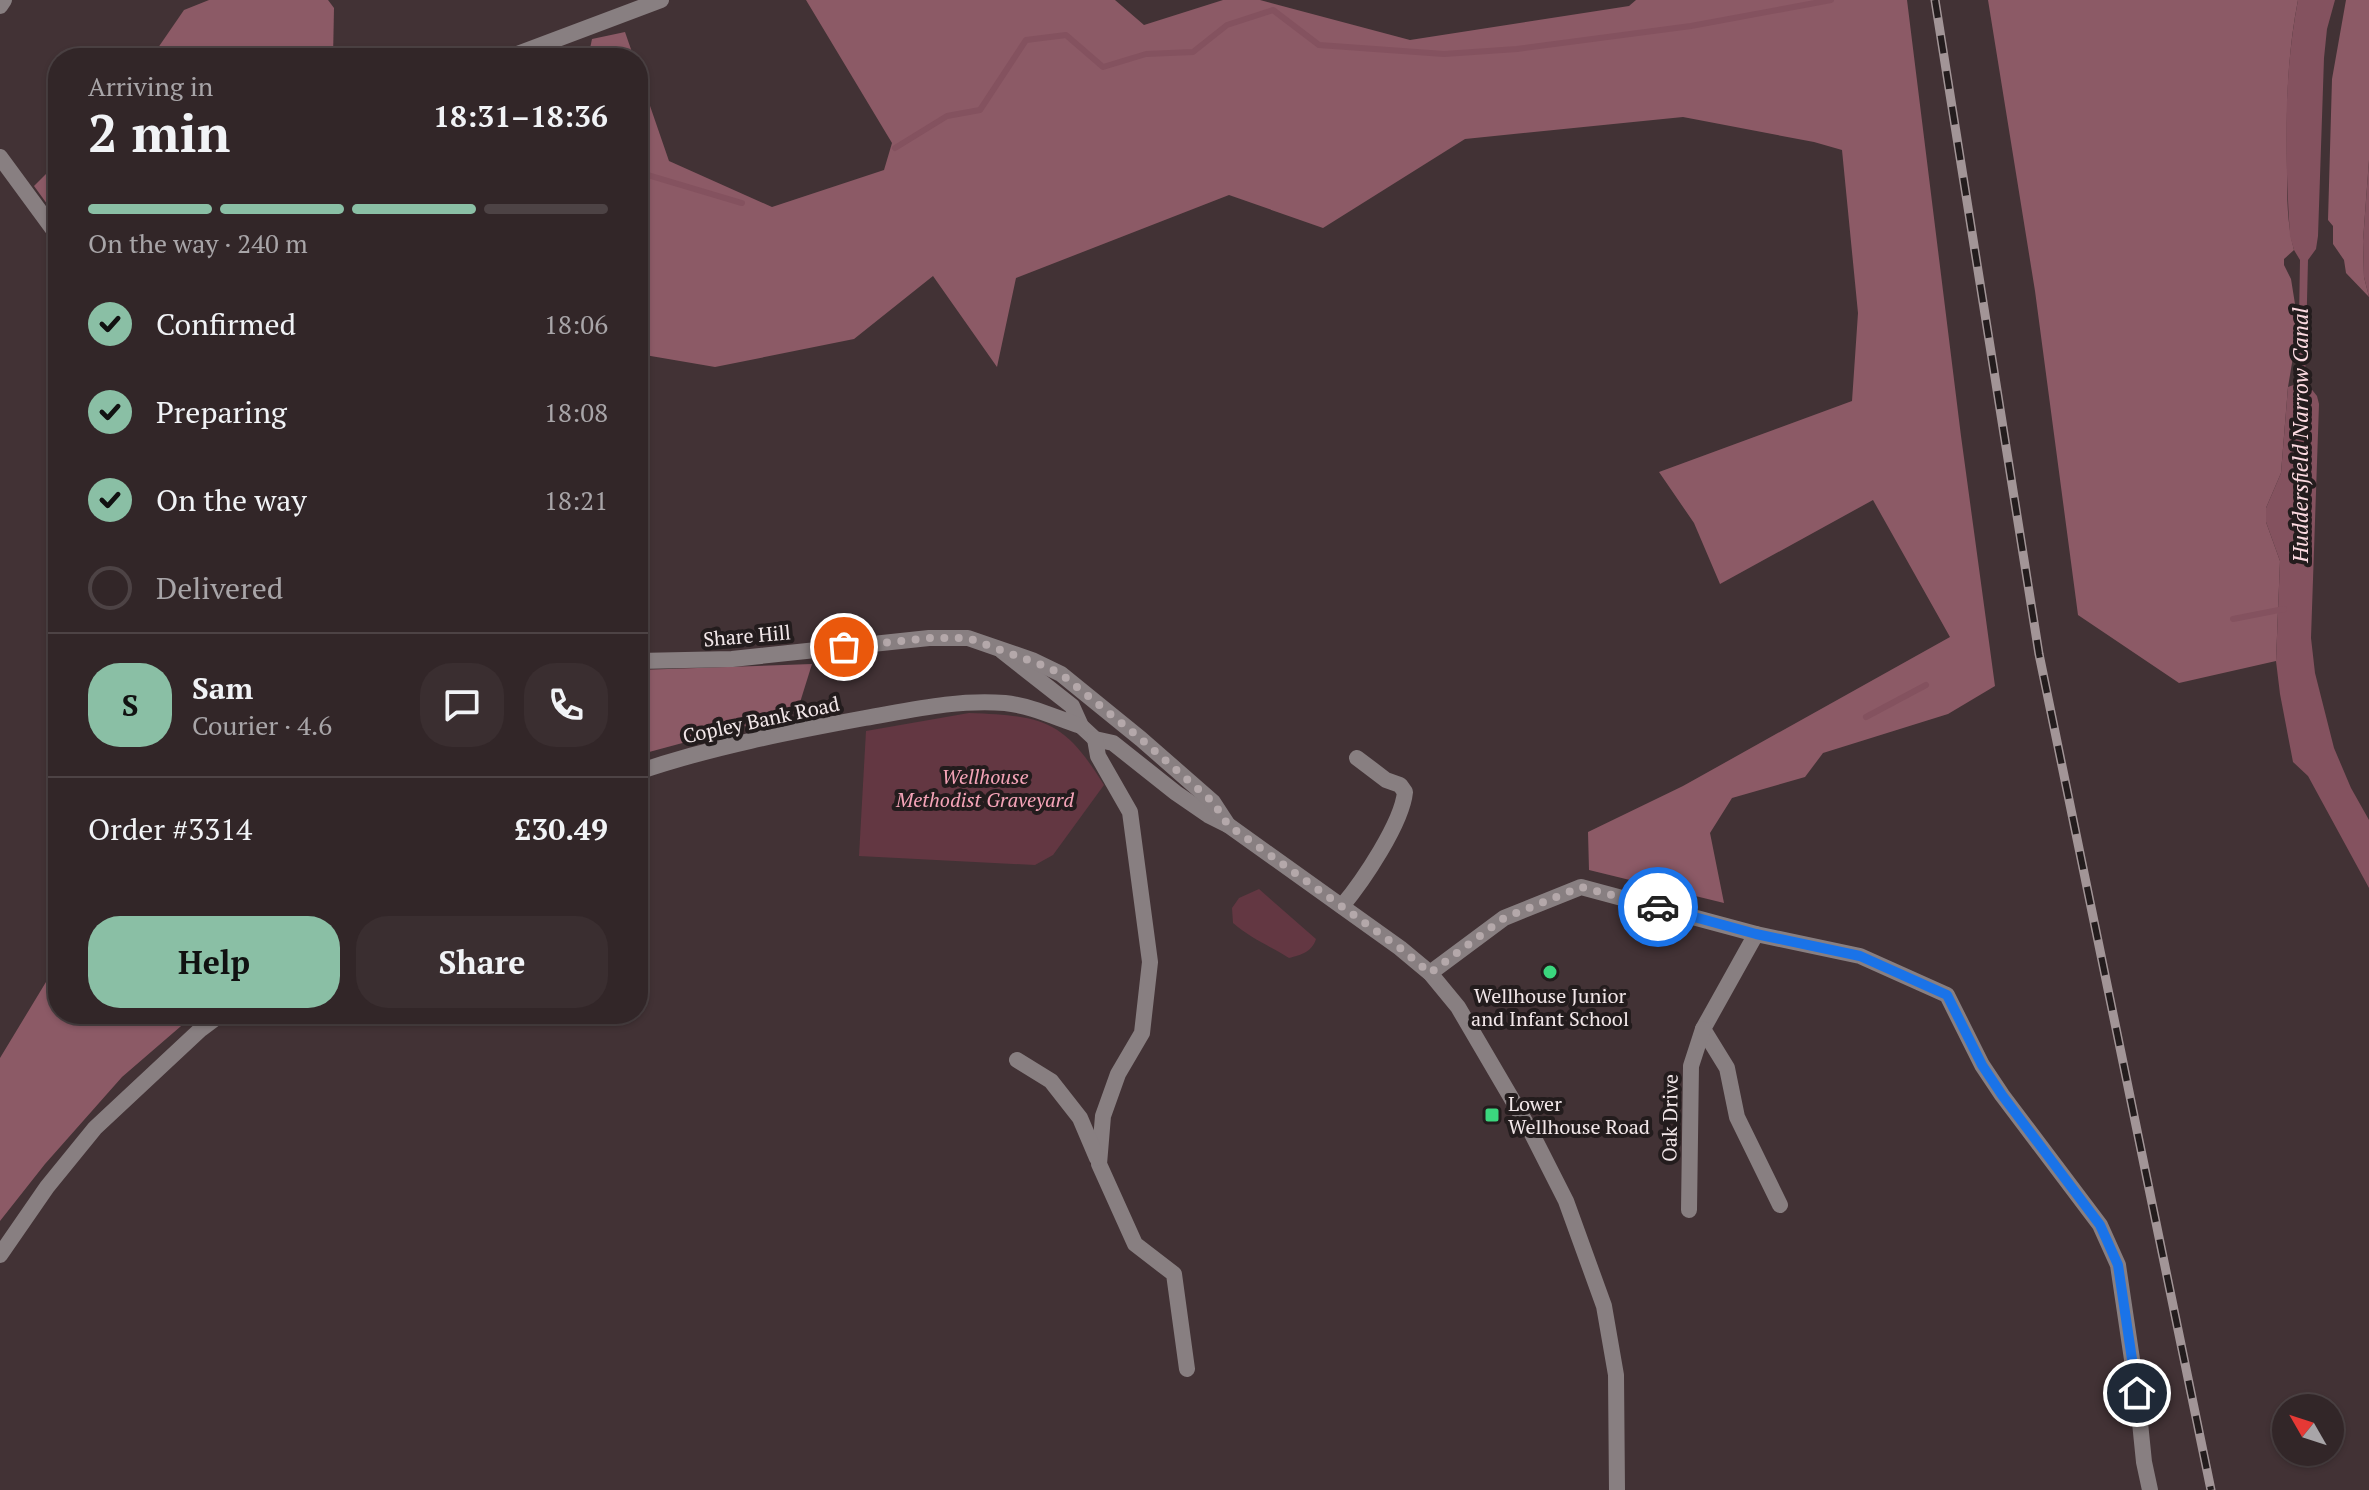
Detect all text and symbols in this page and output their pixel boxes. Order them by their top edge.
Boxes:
text: Arriving in [88,69,213,103]
text: 18:31–18:36 [433,96,608,136]
text: 2 min [88,98,230,167]
text: On the way · 240 m [88,226,308,260]
icon: check [88,302,132,346]
text: Confirmed [156,304,296,344]
text: 18:06 [544,307,608,341]
water label: Huddersfield Narrow Canal [2285,307,2314,564]
icon: check [88,390,132,434]
text: Preparing [156,392,287,432]
text: 18:08 [544,395,608,429]
icon: check [88,478,132,522]
text: On the way [156,480,307,520]
text: 18:21 [544,483,608,517]
text: Delivered [156,568,283,608]
pin [810,613,878,681]
street label: Share Hill [702,618,792,653]
icon: bag [822,625,866,669]
button: chat [420,663,504,747]
button: phone [524,663,608,747]
text: Sam [192,668,253,708]
text: S [122,685,138,725]
street label: Copley Bank Road [680,690,842,749]
text: Courier · 4.6 [192,708,332,742]
park label: Wellhouse Methodist Graveyard [895,763,1074,813]
text: Order #3314 [88,809,252,849]
text: £30.49 [514,809,608,849]
courier [1618,867,1698,947]
icon: car [1636,885,1680,929]
button: Help [88,916,340,1008]
button: Share [356,916,608,1008]
marker: Wellhouse Junior and Infant School [1541,963,1559,981]
place label: Wellhouse Junior and Infant School [1471,982,1629,1032]
street label: Oak Drive [1655,1074,1684,1162]
place label: Lower Wellhouse Road [1508,1090,1650,1140]
marker: Lower Wellhouse Road [1483,1106,1501,1124]
pin [2103,1359,2171,1427]
icon: home [2115,1371,2159,1415]
north arrow [2272,1394,2344,1466]
map controls [2272,1394,2344,1466]

